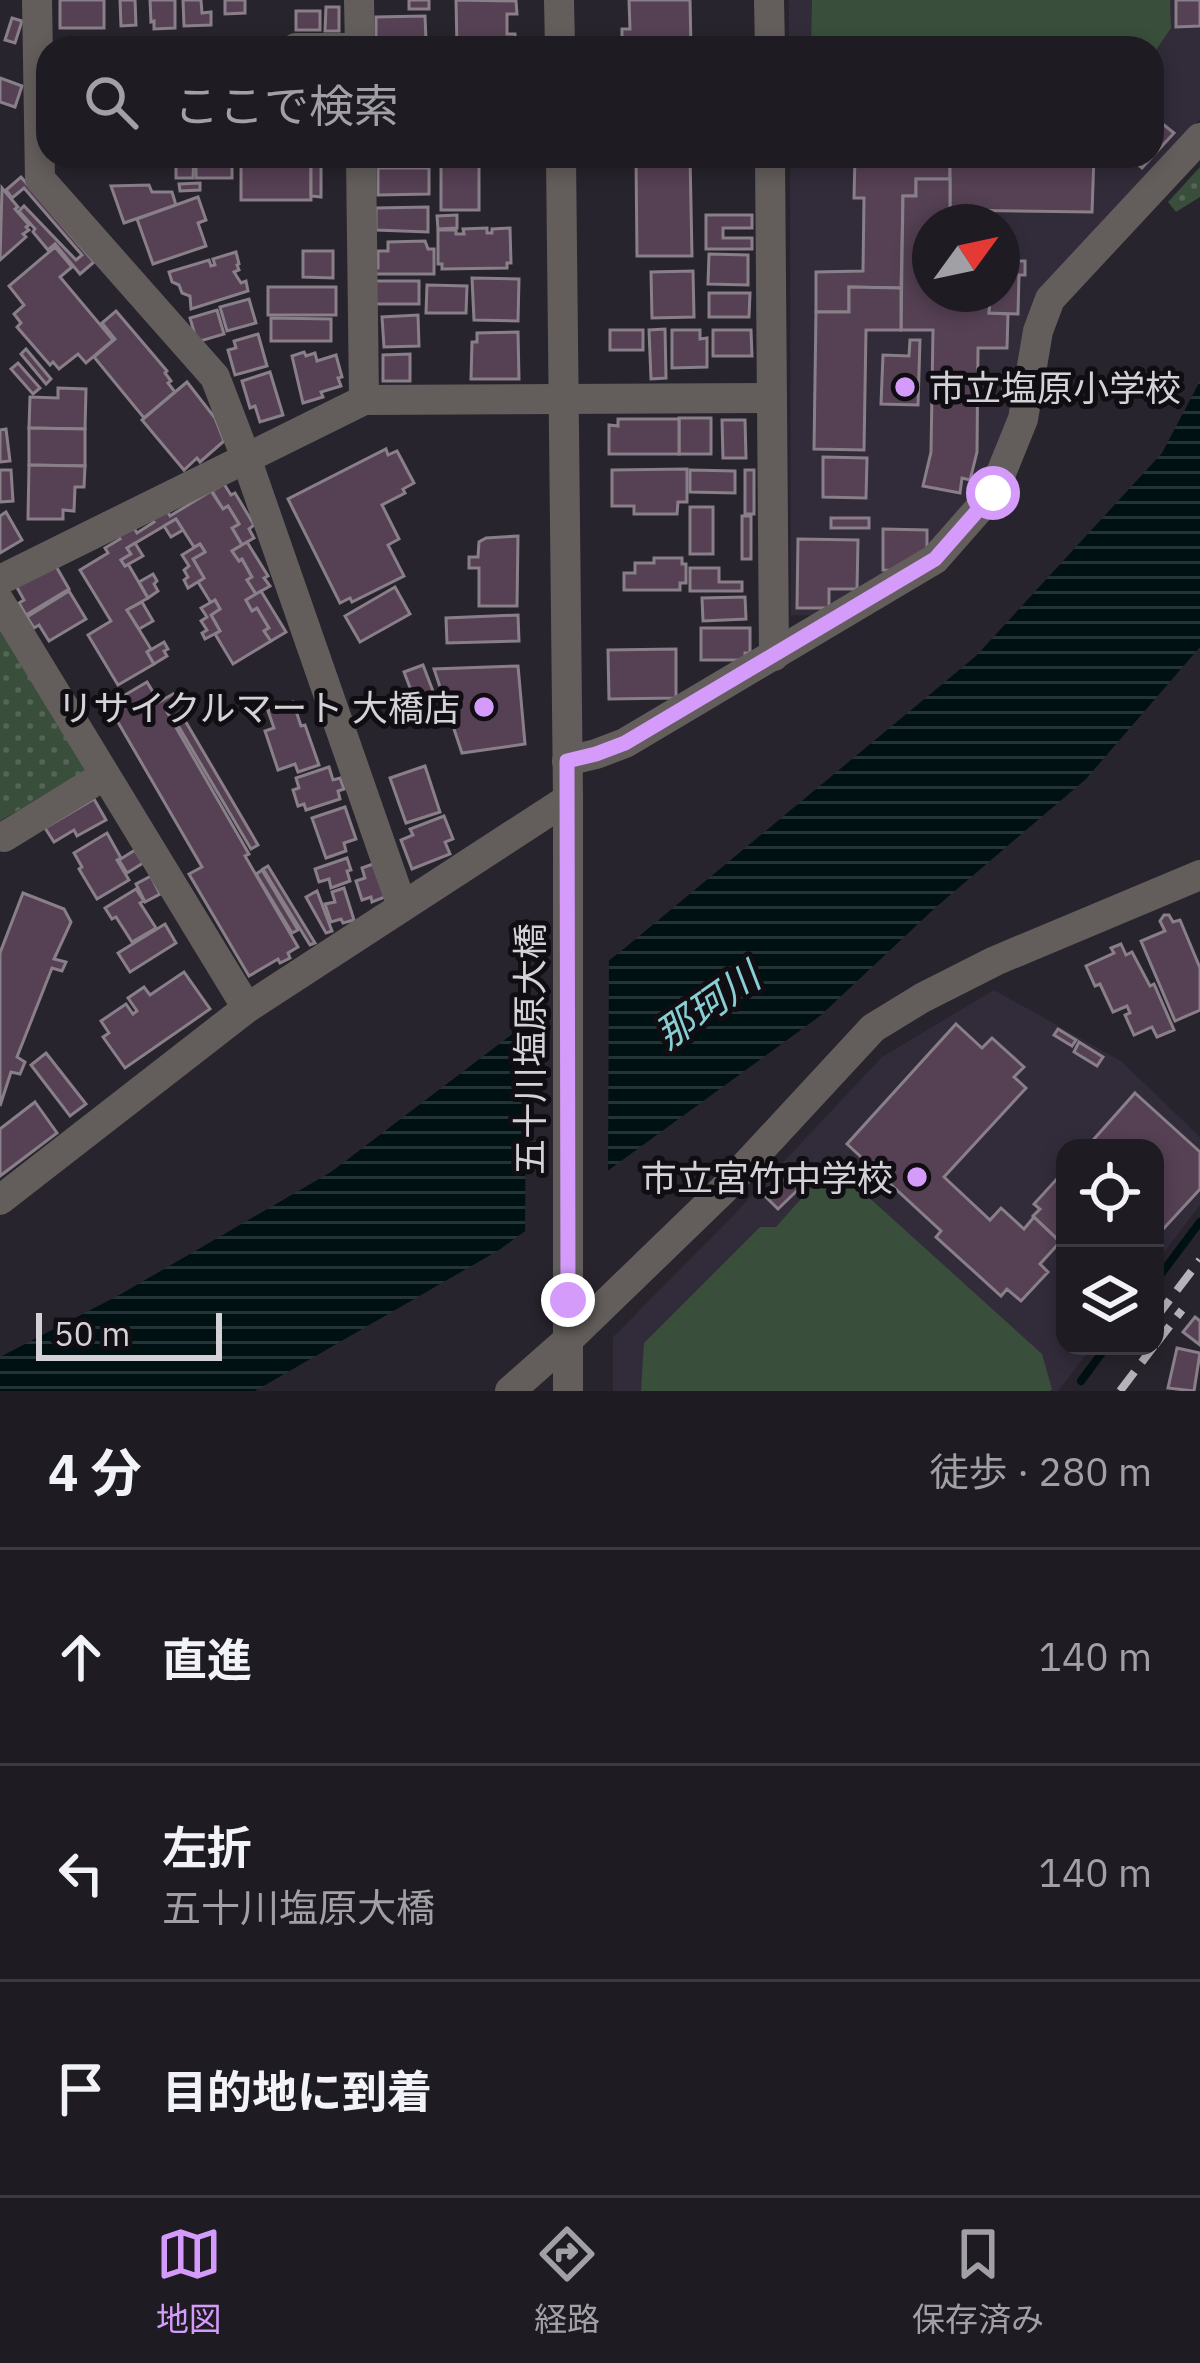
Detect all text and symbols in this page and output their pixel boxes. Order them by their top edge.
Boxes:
search box [36,36,1164,168]
icon: search [78,69,144,135]
text: ここで検索 [174,76,399,134]
north arrow [912,204,1020,312]
place label: 市立塩原小学校 [929,364,1181,411]
marker: 市立塩原小学校 [892,374,918,400]
route start [966,466,1020,520]
place label: リサイクルマート 大橋店 [57,684,460,731]
marker: リサイクルマート 大橋店 [471,694,497,720]
street label: 五十川塩原大橋 [506,923,553,1175]
water label: 那珂川 [644,948,773,1059]
map controls [1056,1139,1164,1355]
button: locate [1056,1139,1164,1247]
place label: 市立宮竹中学校 [641,1154,893,1201]
marker: 市立宮竹中学校 [904,1164,930,1190]
button: layers [1056,1247,1164,1355]
route end [541,1273,595,1327]
scale bar [36,1307,222,1360]
text: 50 m [54,1312,130,1355]
text: 4 分 [48,1439,142,1505]
text: 徒歩 · 280 m [929,1446,1152,1497]
icon: ahead [48,1624,114,1690]
text: 直進 [162,1630,252,1688]
text: 140 m [1039,1631,1152,1682]
text: 左折 [162,1818,252,1876]
icon: left [48,1840,114,1906]
text: 140 m [1039,1847,1152,1898]
text: 五十川塩原大橋 [162,1882,435,1933]
icon: arrive [48,2056,114,2122]
text: 目的地に到着 [162,2062,432,2120]
tab: 地図 [156,2221,222,2341]
tab: 経路 [534,2221,600,2341]
tab: 保存済み [912,2221,1044,2341]

